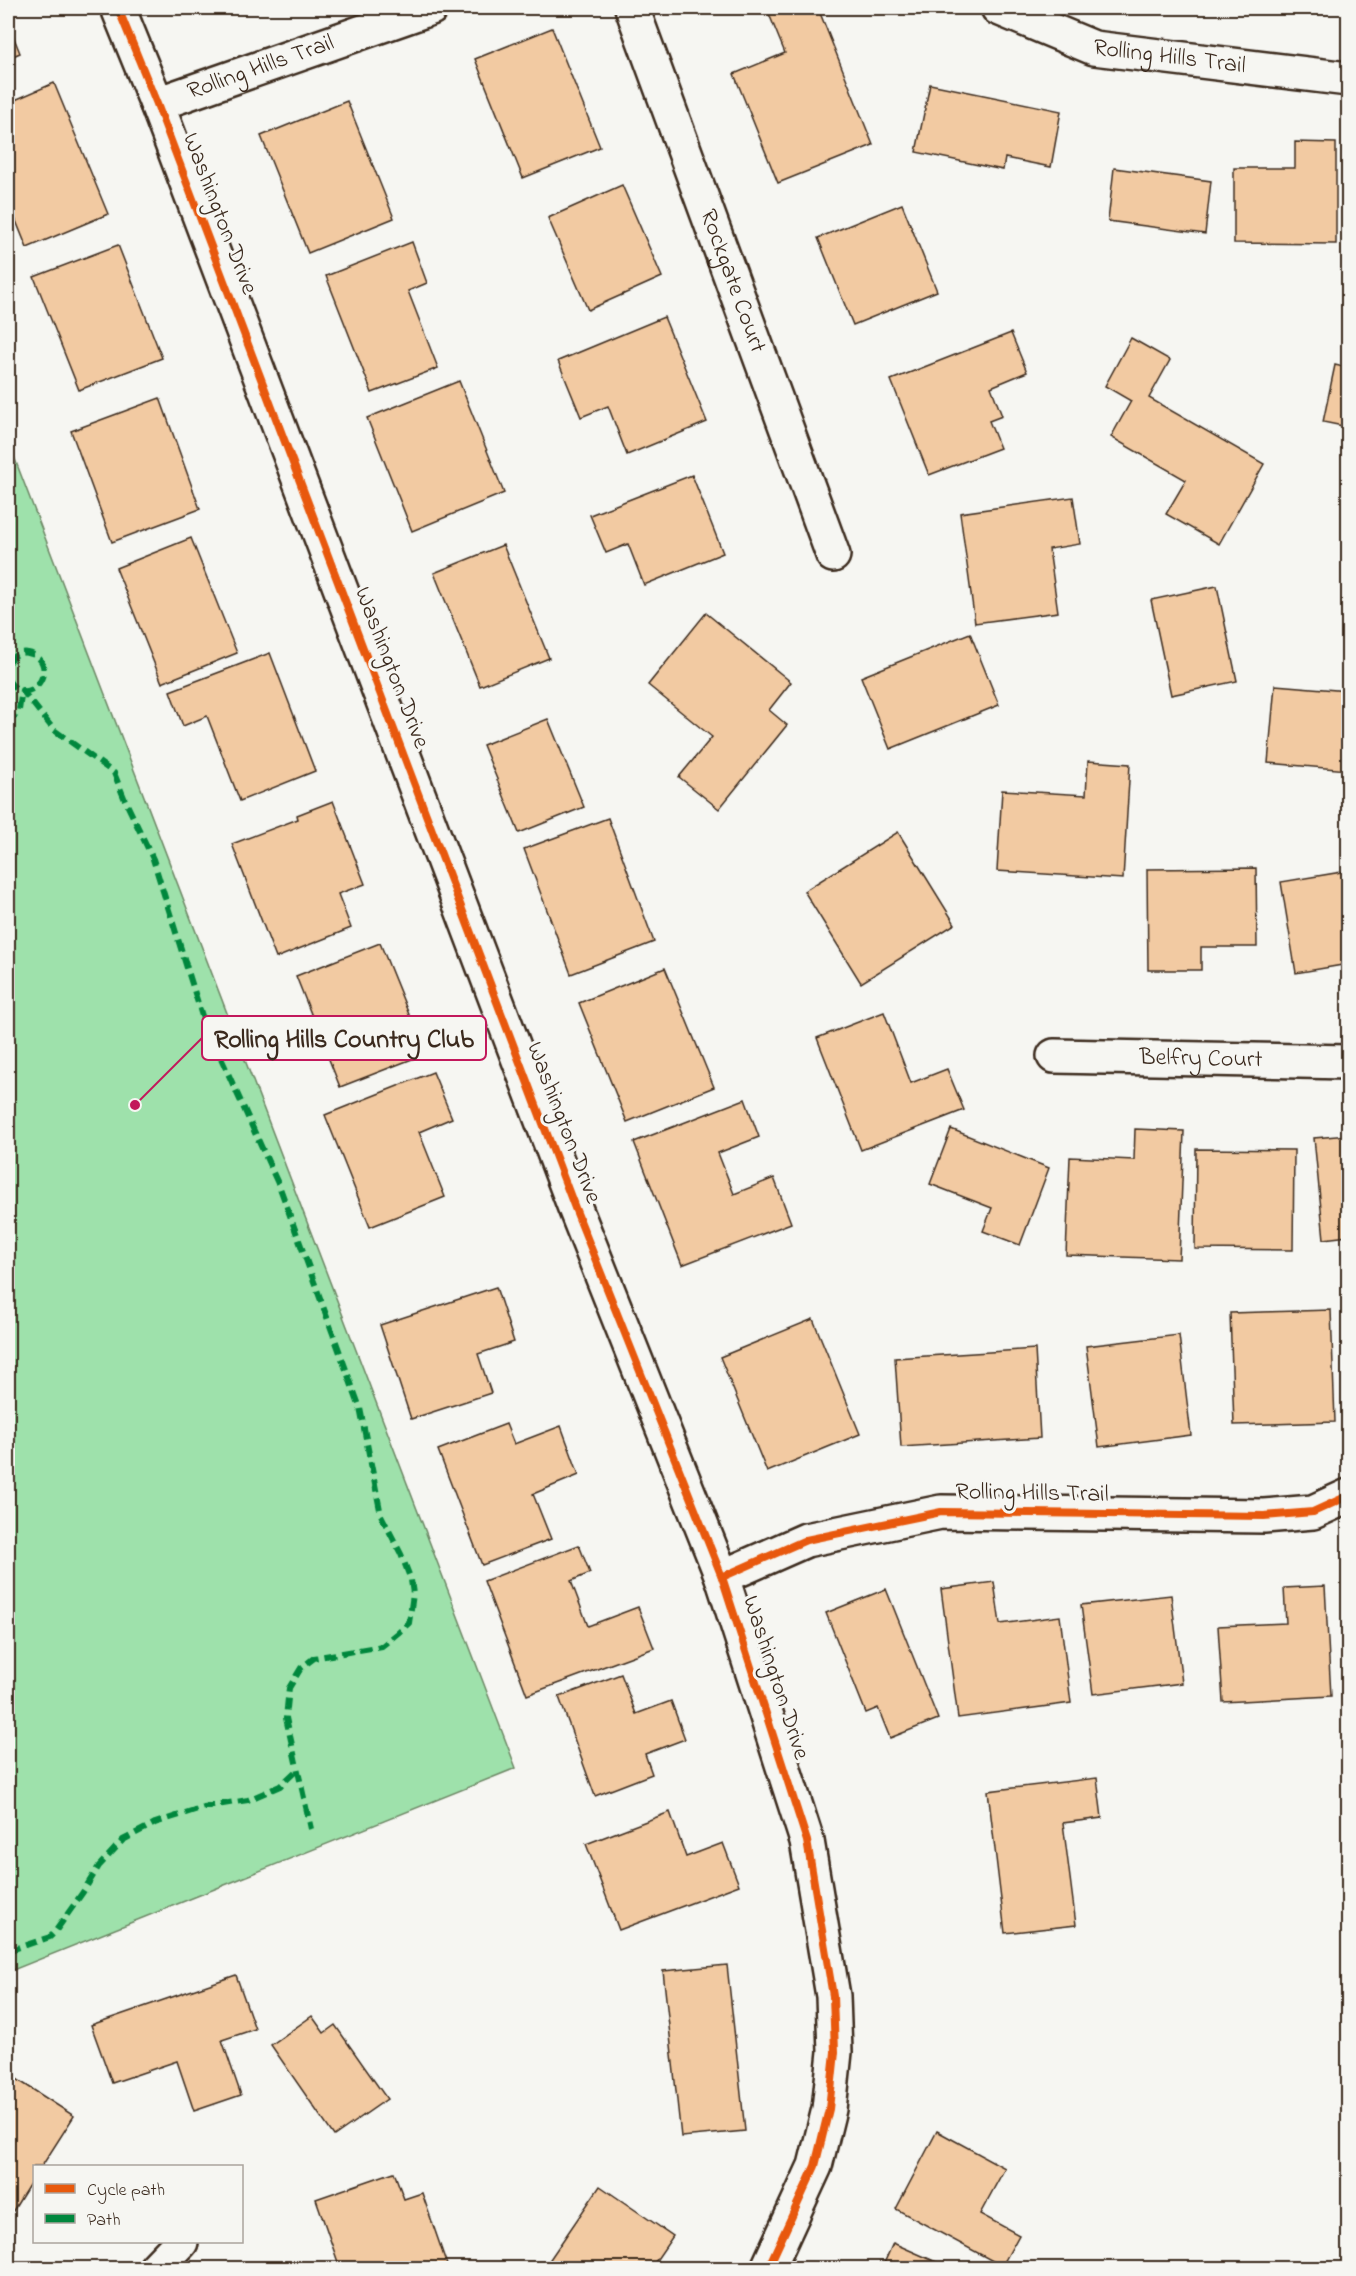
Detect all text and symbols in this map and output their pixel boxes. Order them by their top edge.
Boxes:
street label: Rolling Hills Trail [183,26,339,109]
street label: Rolling Hills Trail [1091,31,1248,84]
street label: Washington Drive [172,128,266,300]
street label: Rockgate Court [690,205,775,358]
street label: Washington Drive [344,582,438,754]
callout: Rolling Hills Country Club [202,1016,486,1060]
text: Rolling Hills Country Club [214,1022,474,1061]
street label: Washington Drive [516,1037,610,1209]
street label: Belfry Court [1138,1040,1263,1078]
street label: Rolling Hills Trail [955,1475,1109,1513]
street label: Washington Drive [732,1591,818,1765]
legend [33,2165,243,2243]
text: Cycle path [87,2178,165,2204]
text: Path [87,2208,121,2234]

